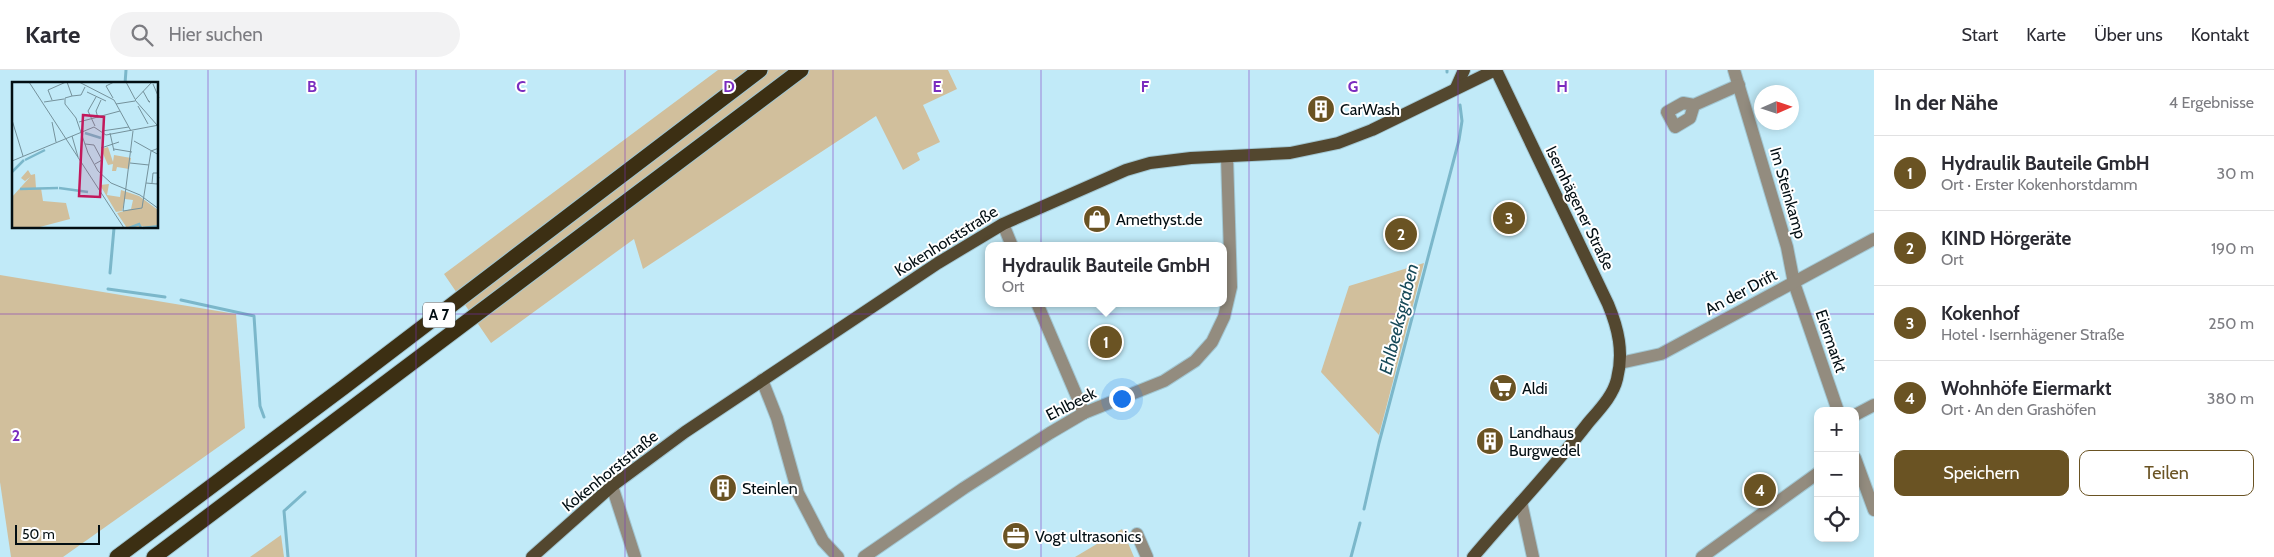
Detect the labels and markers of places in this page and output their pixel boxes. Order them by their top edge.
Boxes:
building icon: CarWash [1306,94,1336,124]
place label: CarWash [1340,100,1400,119]
pin: 3 [1493,199,1525,237]
shop icon: Amethyst.de [1082,204,1112,234]
place label: Amethyst.de [1116,210,1202,229]
pin: 2 [1385,215,1417,253]
pin: 1 [1090,323,1122,361]
supermarket icon: Aldi [1488,373,1518,403]
place label: Aldi [1522,379,1548,398]
place label: Landhaus Burgwedel [1509,423,1581,460]
building icon: Landhaus Burgwedel [1475,426,1505,456]
pin: 4 [1744,471,1776,509]
building icon: Steinlen [708,473,738,503]
place label: Steinlen [742,479,798,498]
office icon: Vogt ultrasonics [1001,521,1031,551]
place label: Vogt ultrasonics [1035,527,1142,546]

